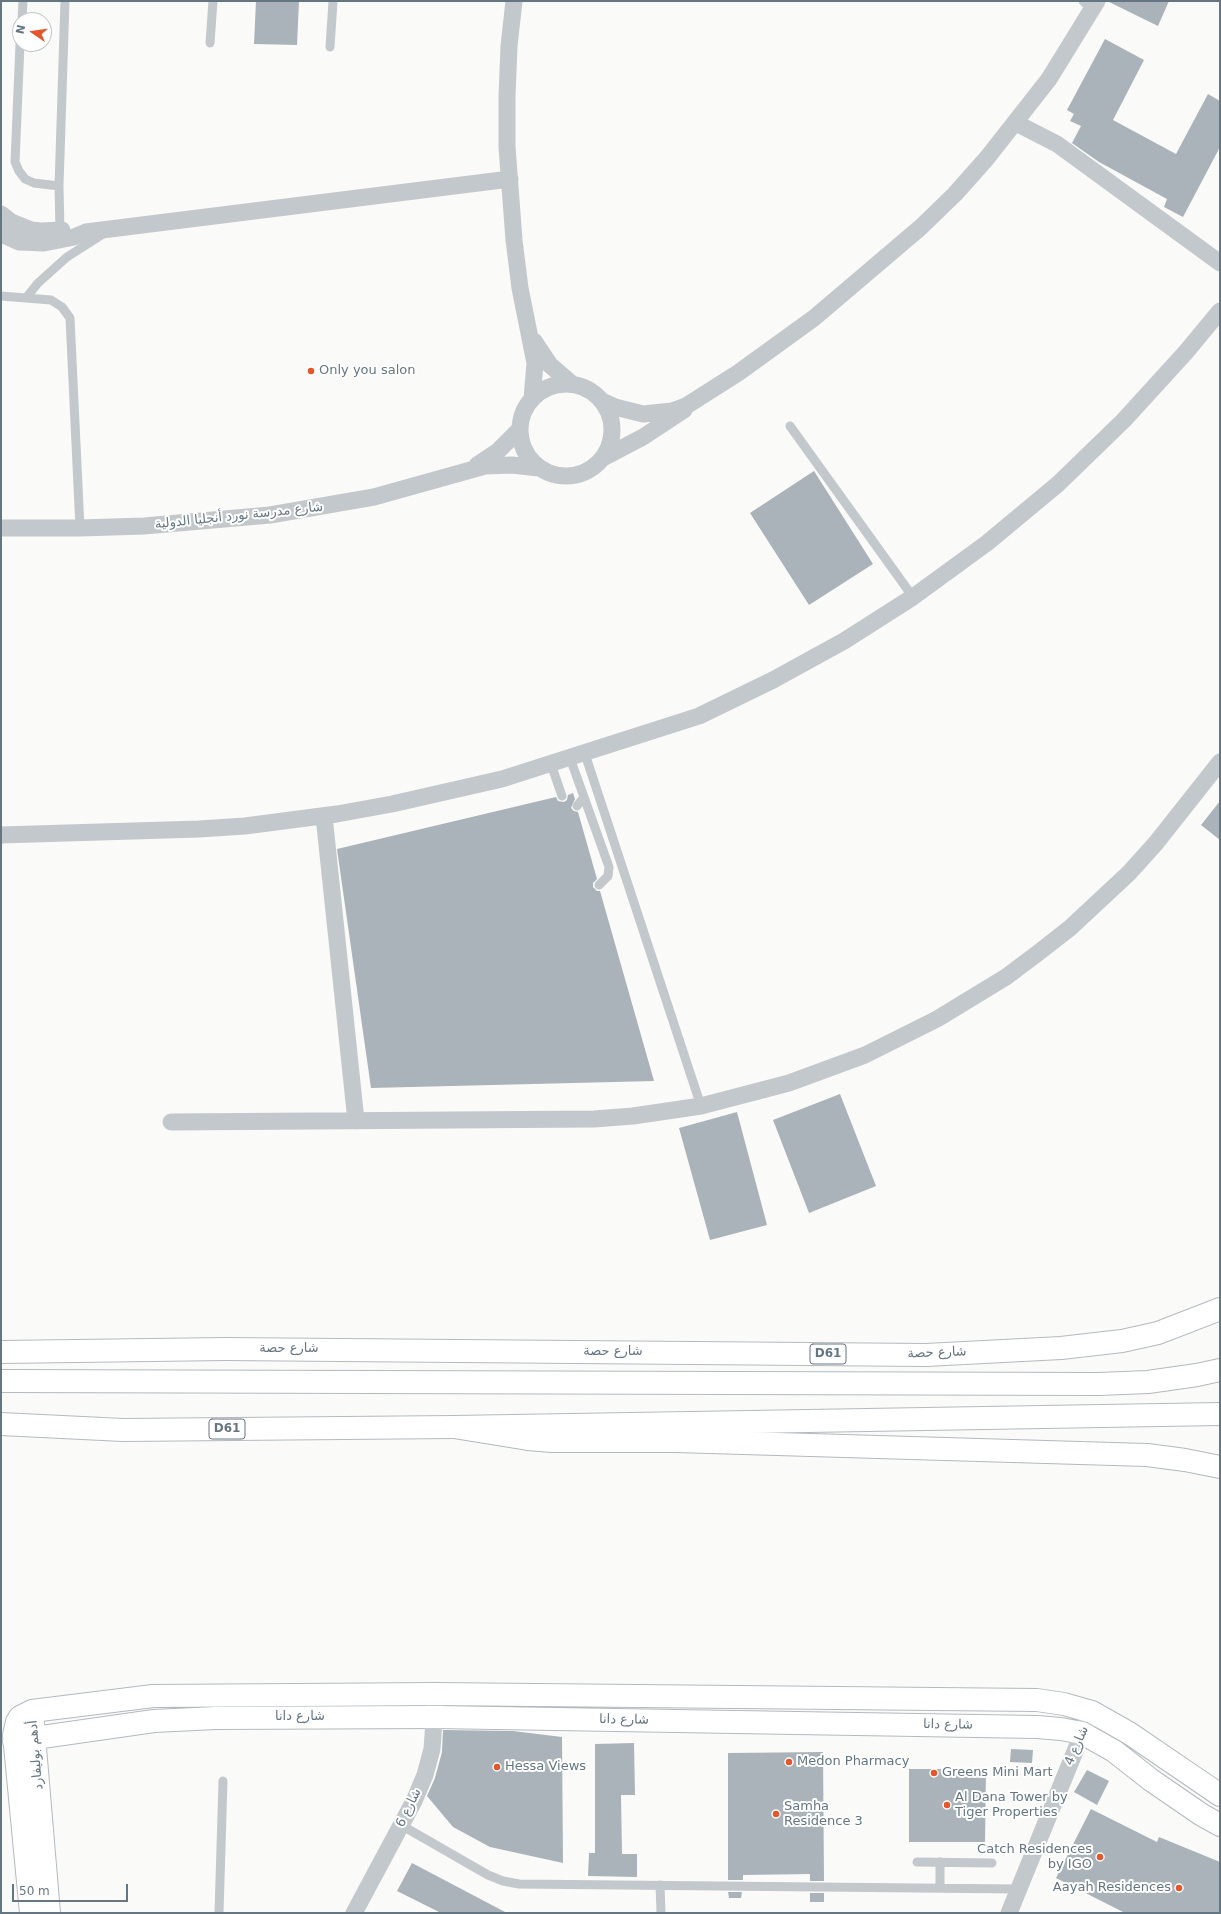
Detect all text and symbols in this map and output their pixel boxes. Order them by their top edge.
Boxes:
north arrow [12,12,52,52]
text: N [13,23,28,35]
place label: Only you salon [319,363,415,379]
marker: Only you salon [306,366,316,376]
street label: شارع مدرسة نورد أنجليا الدولية [154,499,324,533]
street label: شارع حصة [259,1341,319,1357]
street label: شارع حصة [583,1344,643,1360]
road number: D61 [810,1344,846,1364]
street label: شارع حصة [907,1344,967,1362]
road number: D61 [209,1419,245,1439]
street label: شارع دانا [275,1709,325,1725]
street label: شارع دانا [599,1712,649,1728]
street label: شارع دانا [923,1717,973,1733]
street label: أدهم بوليفارد [25,1720,47,1790]
street label: شارع 4 [1062,1724,1092,1768]
place label: Medon Pharmacy [797,1754,909,1770]
marker: Medon Pharmacy [784,1757,794,1767]
place label: Hessa Views [505,1759,586,1775]
marker: Hessa Views [492,1762,502,1772]
place label: Greens Mini Mart [942,1765,1053,1781]
marker: Greens Mini Mart [929,1768,939,1778]
street label: شارع 6 [393,1786,425,1830]
place label: Al Dana Tower by Tiger Properties [955,1790,1068,1821]
place label: Samha Residence 3 [784,1799,863,1830]
marker: Al Dana Tower by Tiger Properties [942,1800,952,1810]
marker: Samha Residence 3 [771,1809,781,1819]
place label: Catch Residences by IGO [977,1842,1092,1873]
marker: Catch Residences by IGO [1095,1852,1105,1862]
scale bar [14,1876,130,1902]
place label: Aayah Residences [1053,1880,1171,1896]
marker: Aayah Residences [1174,1883,1184,1893]
text: 50 m [19,1884,50,1898]

